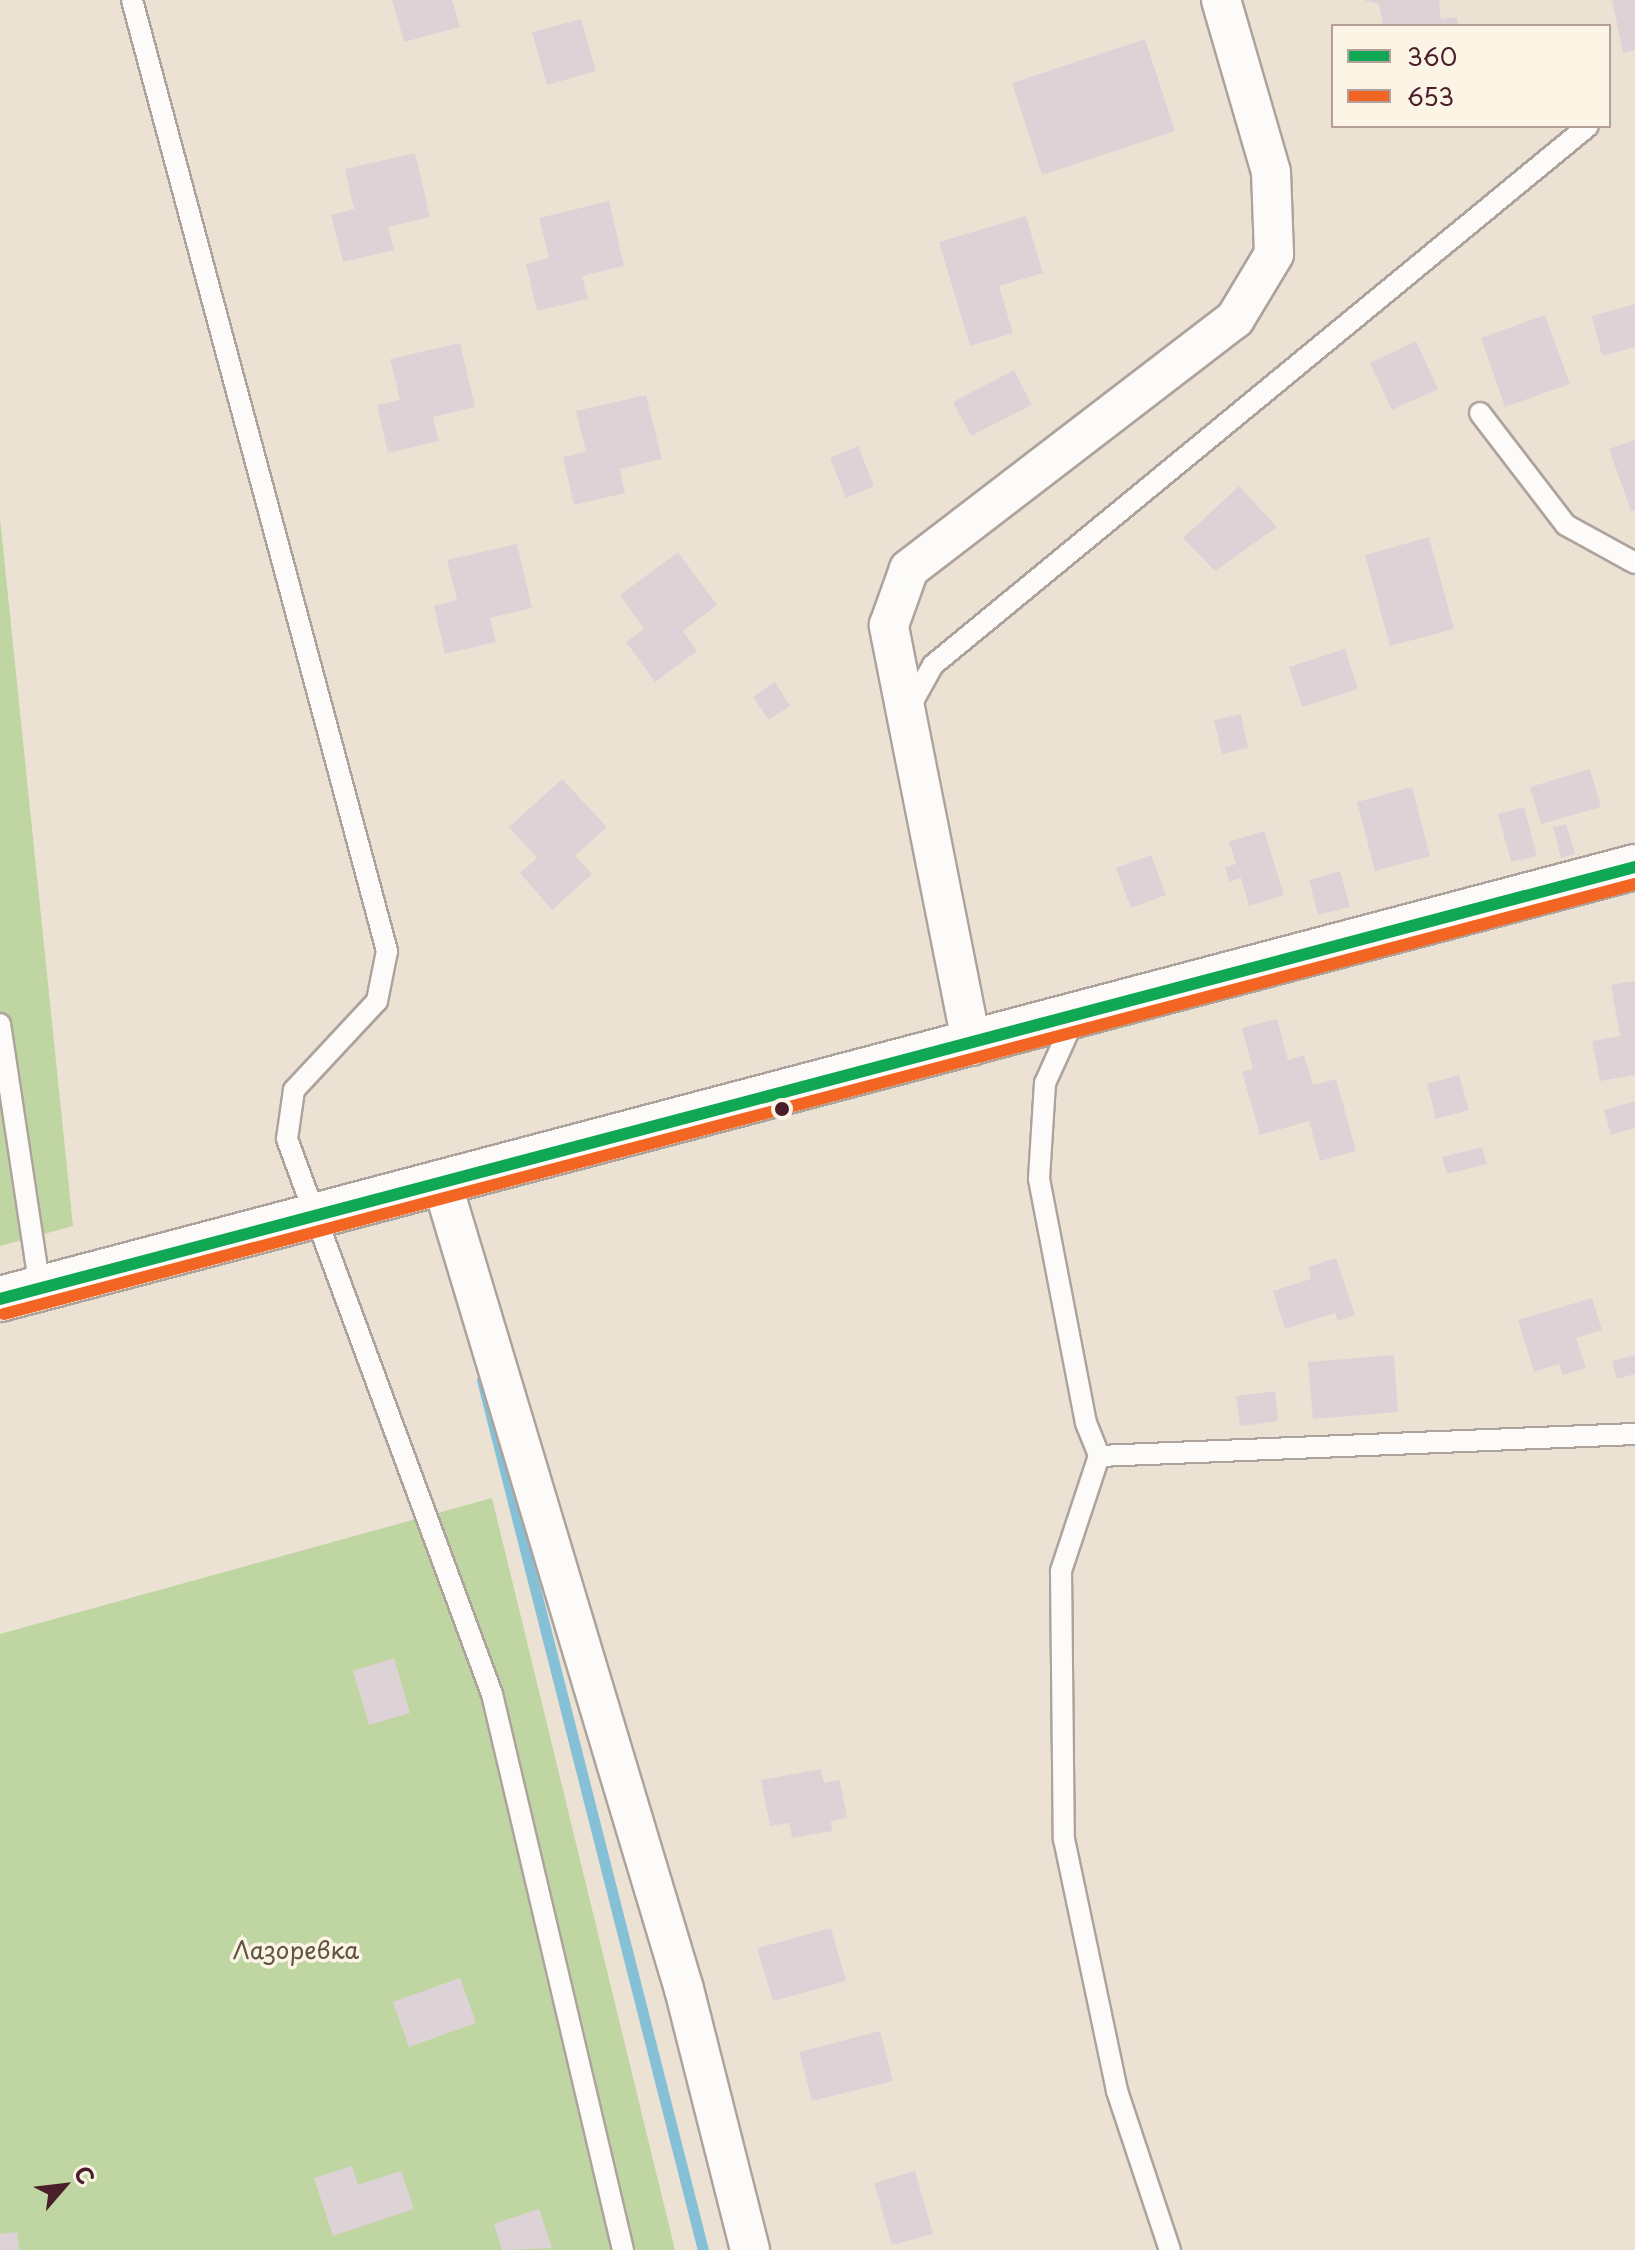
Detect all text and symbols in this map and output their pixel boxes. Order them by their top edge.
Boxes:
legend [1331,24,1611,128]
text: 360 [1407,38,1457,74]
text: 653 [1407,78,1454,114]
unlabelled marker [774,1101,790,1117]
park label: Лазоревка [233,1936,359,1964]
north arrow [24,2146,104,2226]
text: С [67,2159,104,2190]

